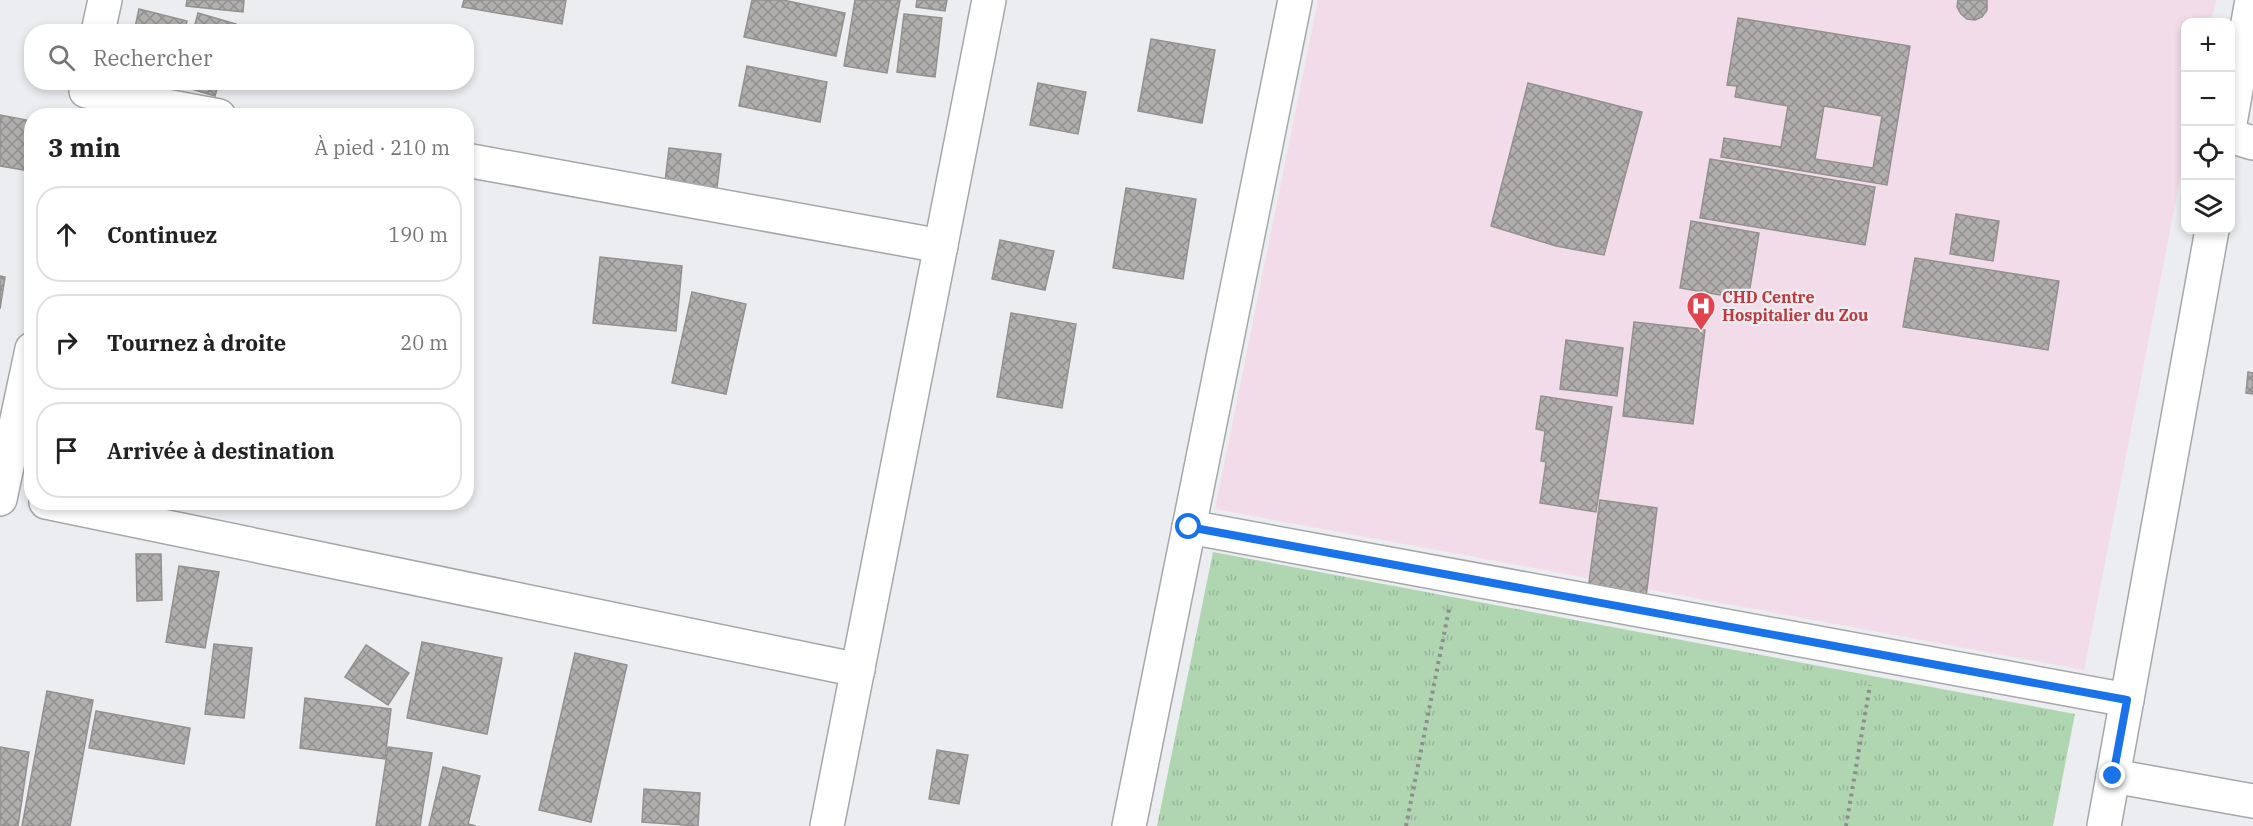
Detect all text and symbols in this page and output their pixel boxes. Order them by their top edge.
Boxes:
map controls [2181,18,2235,234]
button: + [2181,18,2235,72]
search box [24,24,474,90]
icon: search [45,41,78,74]
text: Rechercher [93,43,212,72]
button: − [2181,72,2235,126]
button: locate [2181,126,2235,180]
text: 3 min [48,130,121,164]
text: À pied · 210 m [315,134,450,161]
button: layers [2181,180,2235,234]
icon: ahead [50,218,83,251]
text: Continuez [107,220,217,249]
text: 190 m [388,221,448,248]
place label: CHD Centre Hospitalier du Zou [1722,287,1868,325]
hospital icon: CHD Centre Hospitalier du Zou [1685,290,1717,332]
icon: right [50,326,83,359]
text: Tournez à droite [107,328,286,357]
text: 20 m [400,329,448,356]
icon: arrive [50,434,83,467]
text: Arrivée à destination [107,436,335,465]
route start [1175,513,1201,539]
route end [2099,762,2125,788]

